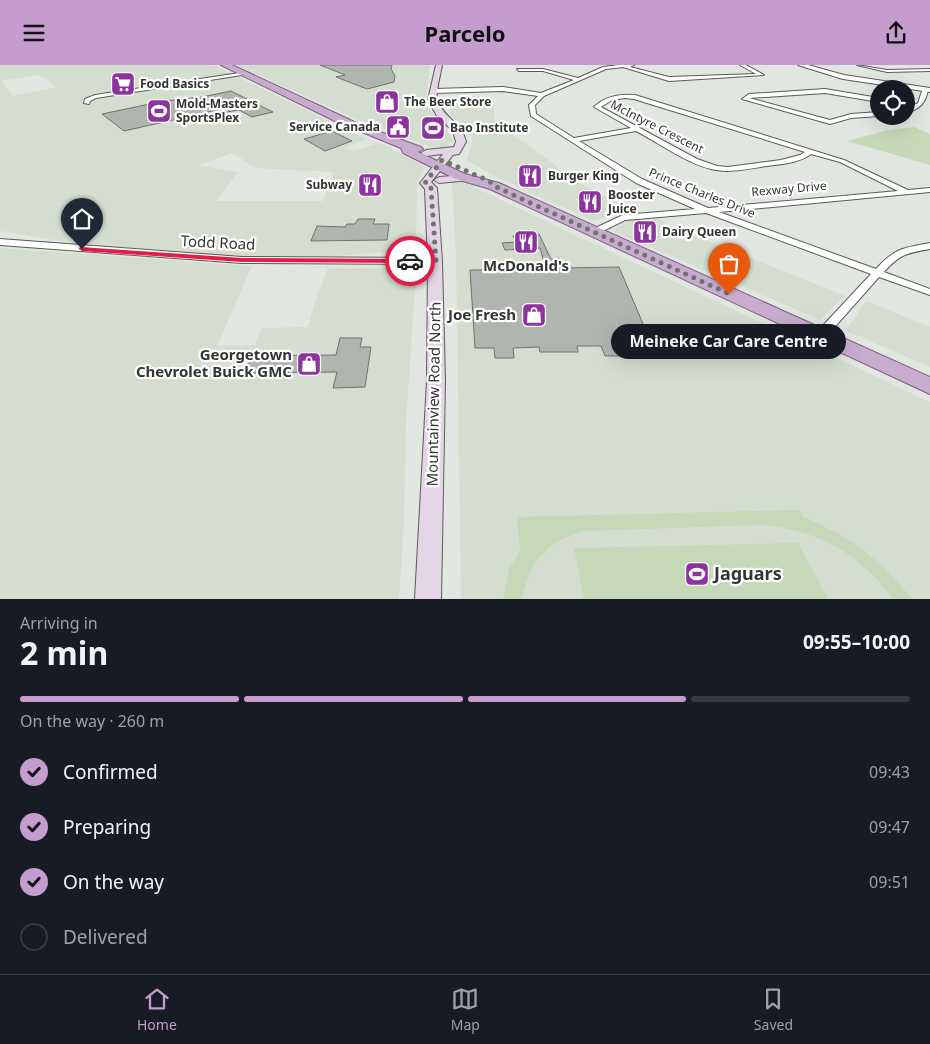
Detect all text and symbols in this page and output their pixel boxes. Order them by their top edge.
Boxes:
text: Parcelo [424,18,506,48]
icon: menu [20,19,48,47]
icon: share [882,19,910,47]
supermarket icon: Food Basics [110,71,136,97]
place label: Food Basics [140,75,209,92]
map controls [870,80,915,125]
button: locate [870,80,915,125]
shop icon: The Beer Store [374,89,400,115]
place label: The Beer Store [404,93,491,110]
place label: Mold-Masters SportsPlex [176,95,258,126]
street label: McIntyre Crescent [608,96,707,158]
sports icon: Mold-Masters SportsPlex [146,98,172,124]
public building icon: Service Canada [385,114,411,140]
sports icon: Bao Institute [420,115,446,141]
place label: Service Canada [289,118,380,135]
place label: Bao Institute [450,119,528,136]
restaurant icon: Burger King [517,163,543,189]
street label: Prince Charles Drive [646,163,758,222]
place label: Burger King [548,167,619,184]
restaurant icon: Subway [357,172,383,198]
place label: Subway [306,176,352,193]
street label: Rexway Drive [751,177,827,200]
place label: Booster Juice [607,186,655,217]
restaurant icon: Booster Juice [577,189,603,215]
pin [61,198,103,249]
icon: home [68,205,96,233]
restaurant icon: Dairy Queen [632,219,658,245]
place label: Dairy Queen [662,223,736,240]
restaurant icon: McDonald's [513,229,539,255]
street label: Todd Road [180,230,256,254]
courier [385,236,435,286]
pin [708,243,750,294]
icon: car [396,247,424,275]
icon: bag [715,250,743,278]
place label: McDonald's [483,255,569,275]
street label: Mountainview Road North [421,301,445,487]
shop icon: Joe Fresh [521,302,547,328]
place label: Joe Fresh [446,304,516,324]
callout: Meineke Car Care Centre [612,324,846,359]
text: Meineke Car Care Centre [629,330,828,352]
place label: Georgetown Chevrolet Buick GMC [136,344,292,381]
shop icon: Georgetown Chevrolet Buick GMC [296,351,322,377]
sports icon: Jaguars [684,561,710,587]
place label: Jaguars [712,561,782,585]
text: Arriving in [20,612,98,634]
text: 09:55–10:00 [803,629,910,655]
text: 2 min [20,631,108,674]
text: On the way · 260 m [20,710,164,732]
icon: check [20,758,48,786]
text: Confirmed [63,759,158,785]
text: 09:43 [869,761,910,783]
icon: check [20,813,48,841]
text: Preparing [63,814,151,840]
text: 09:47 [869,816,910,838]
icon: check [20,868,48,896]
text: On the way [63,869,164,895]
text: 09:51 [869,871,910,893]
text: Delivered [63,924,148,950]
tab: Home [137,985,177,1034]
tab: Map [451,985,480,1034]
tab: Saved [754,985,793,1034]

